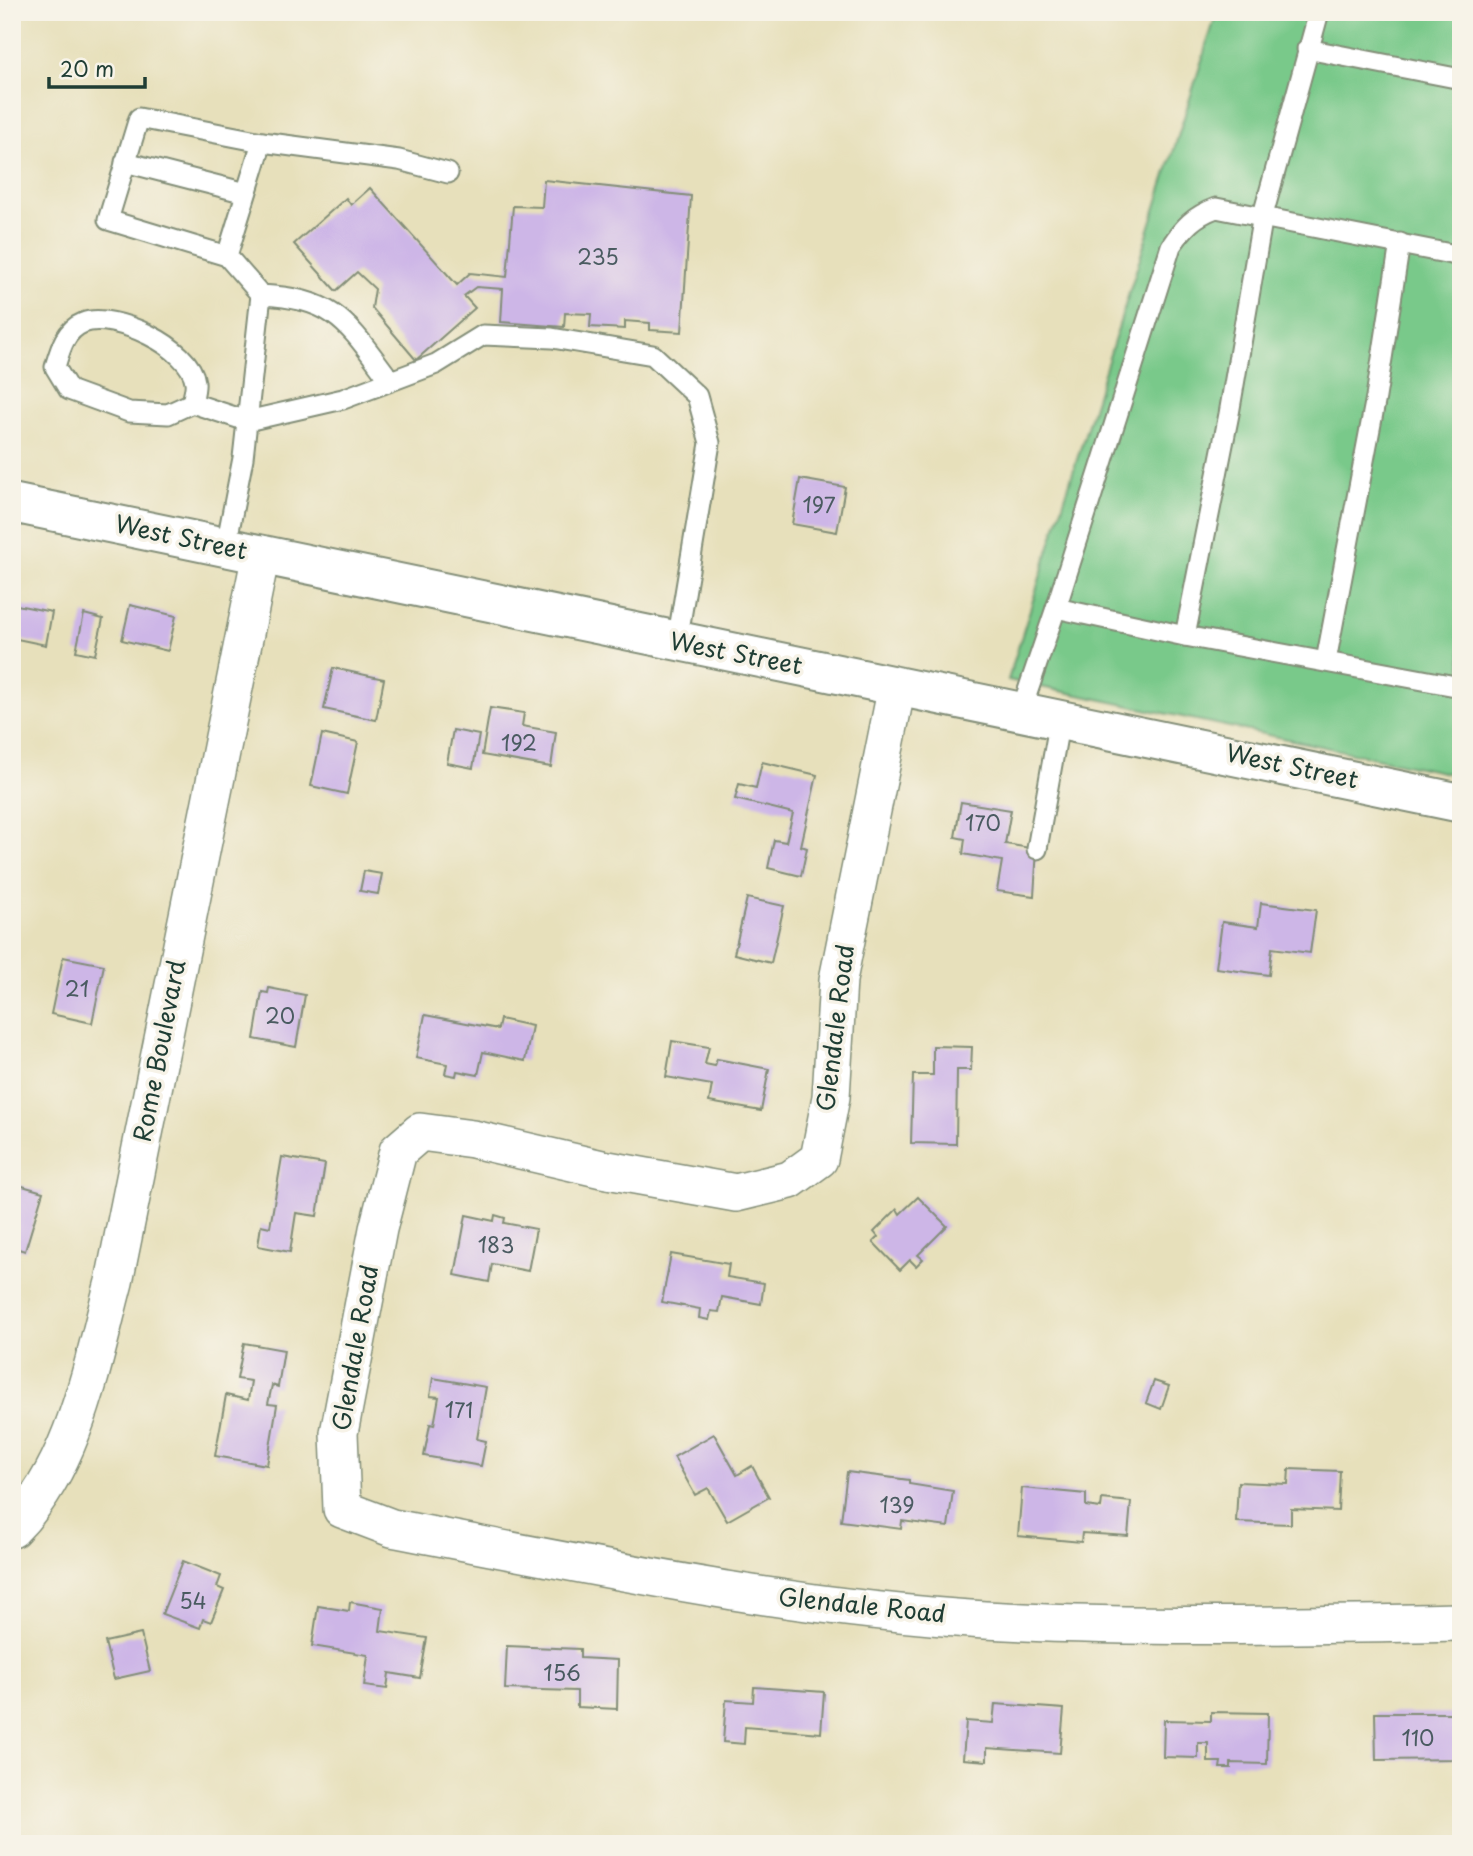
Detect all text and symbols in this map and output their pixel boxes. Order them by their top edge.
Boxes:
scale bar [49,46,145,90]
text: 20 m [60,52,114,84]
house number: 235 [577,240,619,272]
house number: 197 [802,488,836,520]
street label: West Street [112,504,251,568]
street label: West Street [667,622,806,683]
house number: 192 [501,726,537,758]
street label: West Street [1223,733,1362,797]
house number: 170 [965,806,1001,838]
street label: Glendale Road [806,942,862,1113]
street label: Rome Boulevard [123,956,193,1145]
house number: 21 [65,972,89,1004]
house number: 20 [265,999,295,1031]
house number: 183 [478,1228,514,1260]
street label: Glendale Road [322,1262,386,1434]
house number: 171 [445,1393,473,1425]
house number: 139 [879,1488,915,1520]
street label: Glendale Road [777,1577,948,1631]
house number: 54 [179,1584,207,1616]
house number: 156 [543,1656,581,1688]
house number: 110 [1402,1721,1434,1753]

